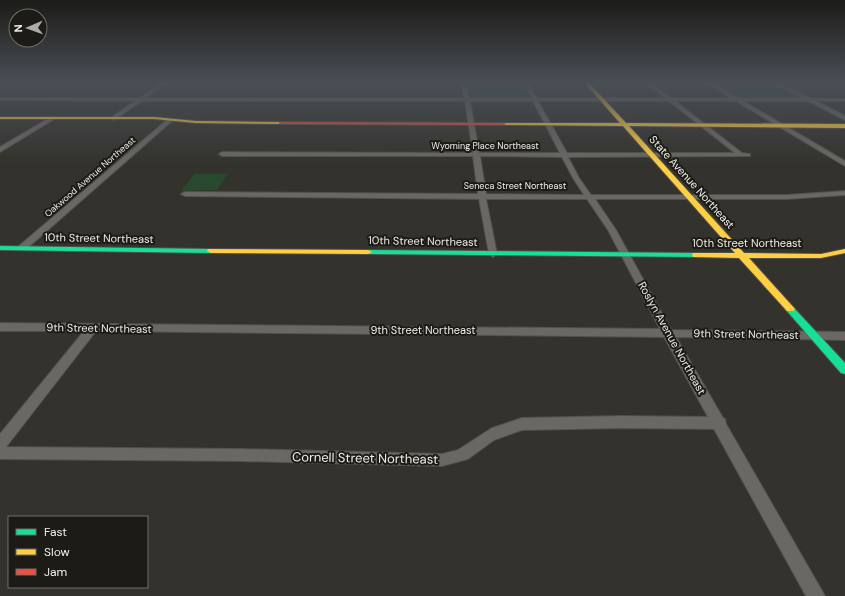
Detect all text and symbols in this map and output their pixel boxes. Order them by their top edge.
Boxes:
north arrow [8,8,48,48]
text: N [11,24,25,33]
street label: State Avenue Northeast [646,132,738,232]
street label: Oakwood Avenue Northeast [42,134,138,220]
street label: Wyoming Place Northeast [431,140,539,152]
street label: Seneca Street Northeast [464,180,567,192]
street label: 10th Street Northeast [44,230,154,246]
street label: 10th Street Northeast [368,233,478,249]
street label: 10th Street Northeast [692,236,802,250]
street label: Roslyn Avenue Northeast [635,279,709,397]
street label: 9th Street Northeast [46,320,152,336]
street label: 9th Street Northeast [370,323,476,337]
street label: 9th Street Northeast [693,326,799,342]
street label: Cornell Street Northeast [292,448,438,468]
legend [8,516,148,588]
text: Fast [44,524,67,540]
text: Slow [44,544,70,560]
text: Jam [44,564,67,580]

